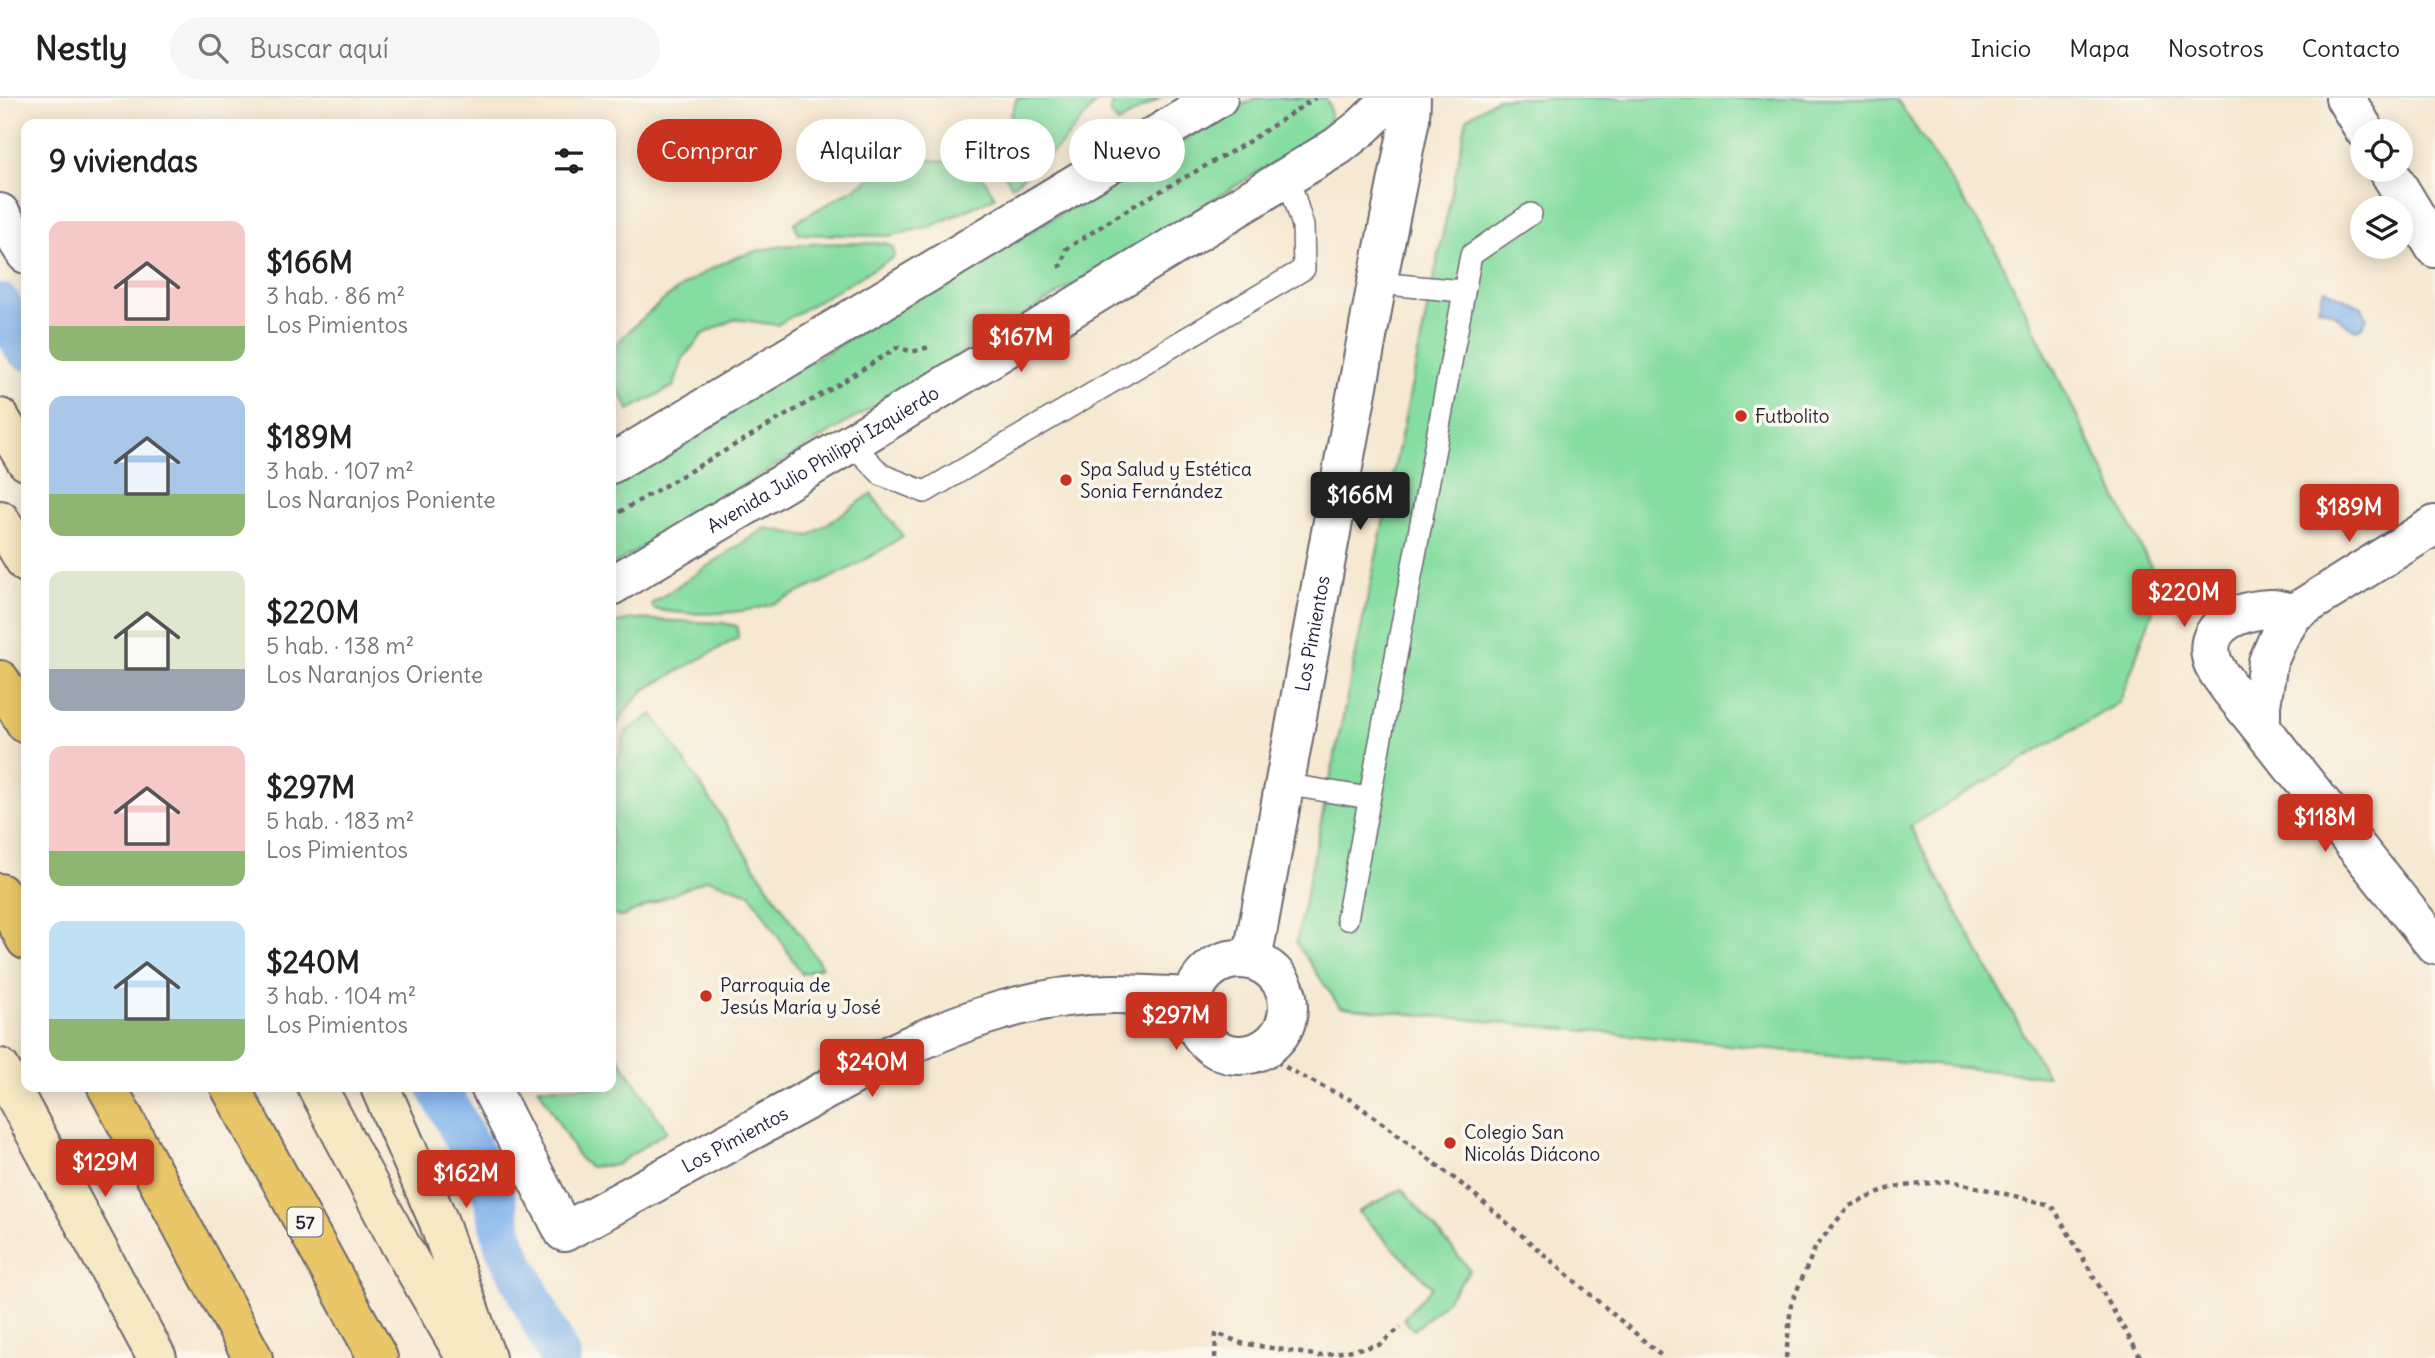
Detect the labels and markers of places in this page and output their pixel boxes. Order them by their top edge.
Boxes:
pin: $167M [972,314,1070,374]
place label: Futbolito [1755,404,1829,428]
marker: Futbolito [1733,408,1749,424]
place label: Spa Salud y Estética Sonia Fernández [1080,457,1252,503]
marker: Spa Salud y Estética Sonia Fernández [1058,472,1074,488]
pin: $166M [1311,472,1409,532]
pin: $189M [2300,484,2398,544]
pin: $220M [2135,570,2233,629]
pin: $118M [2276,794,2374,854]
place label: Parroquia de Jesús María y José [720,973,881,1019]
marker: Parroquia de Jesús María y José [698,988,714,1004]
pin: $297M [1127,992,1225,1052]
pin: $240M [823,1040,921,1099]
place label: Colegio San Nicolás Diácono [1464,1120,1600,1166]
marker: Colegio San Nicolás Diácono [1442,1135,1458,1151]
pin: $129M [56,1140,154,1199]
pin: $162M [417,1150,515,1210]

